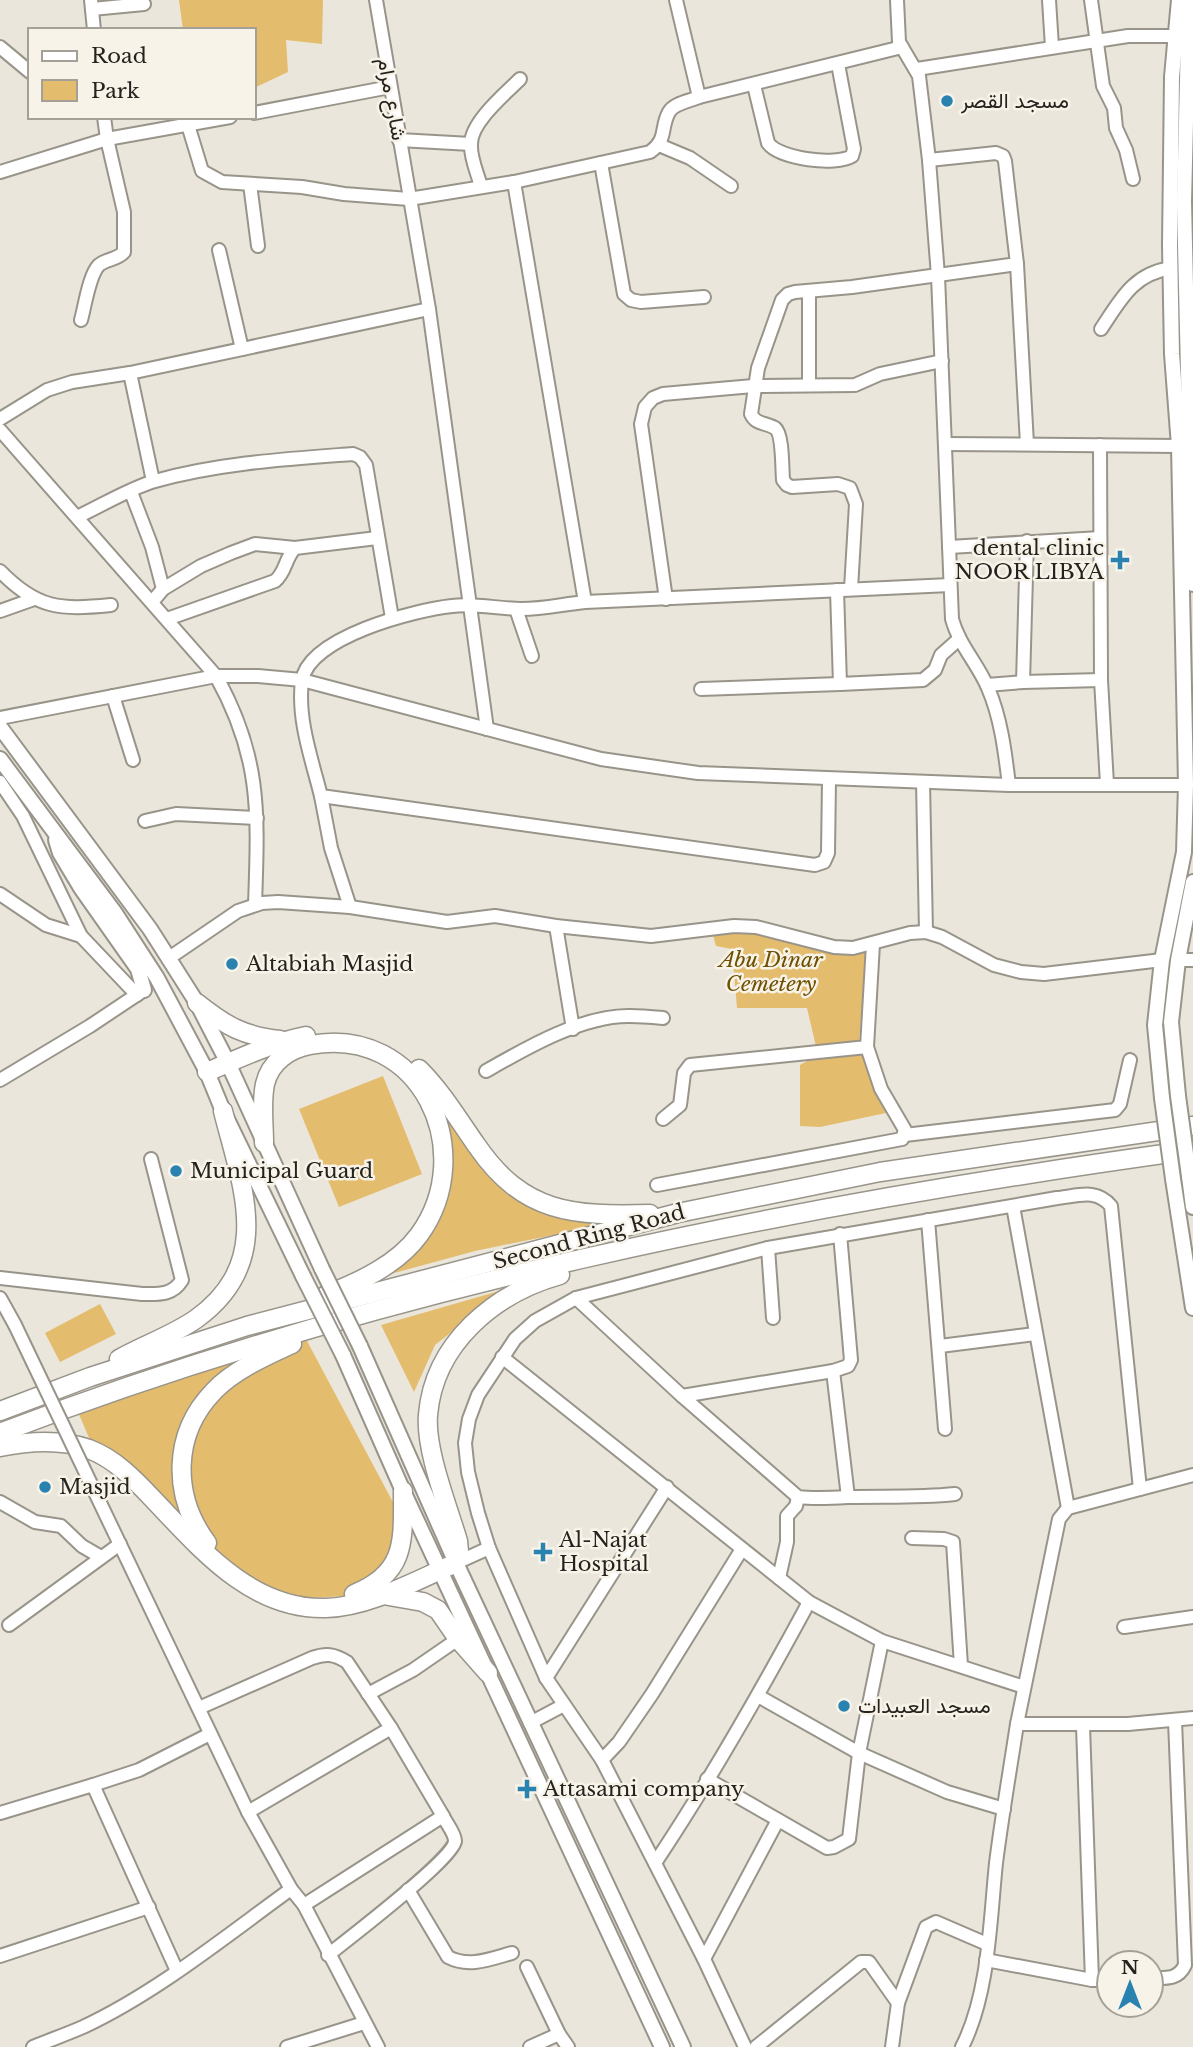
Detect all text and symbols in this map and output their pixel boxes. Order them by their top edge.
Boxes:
legend [28,28,256,119]
text: Road [91,43,147,69]
street label: شارع مرام [371,56,412,143]
text: Park [91,78,140,104]
place label: مسجد القصر [960,88,1069,114]
marker: مسجد القصر [939,93,955,109]
place label: dental clinic NOOR LIBYA [955,535,1105,585]
marker: dental clinic NOOR LIBYA [1110,550,1130,570]
park label: Abu Dinar Cemetery [716,947,824,997]
place label: Altabiah Masjid [245,951,413,977]
marker: Altabiah Masjid [224,956,240,972]
place label: Municipal Guard [190,1158,373,1184]
marker: Municipal Guard [168,1163,184,1179]
street label: Second Ring Road [490,1199,688,1275]
place label: Masjid [59,1474,131,1500]
marker: Masjid [37,1479,53,1495]
place label: Al-Najat Hospital [558,1527,649,1577]
marker: Al-Najat Hospital [533,1542,553,1562]
place label: مسجد العبيدات [858,1693,991,1719]
marker: مسجد العبيدات [836,1698,852,1714]
place label: Attasami company [542,1776,745,1802]
marker: Attasami company [517,1779,537,1799]
north arrow [1095,1949,1165,2019]
text: N [1121,1956,1139,1979]

